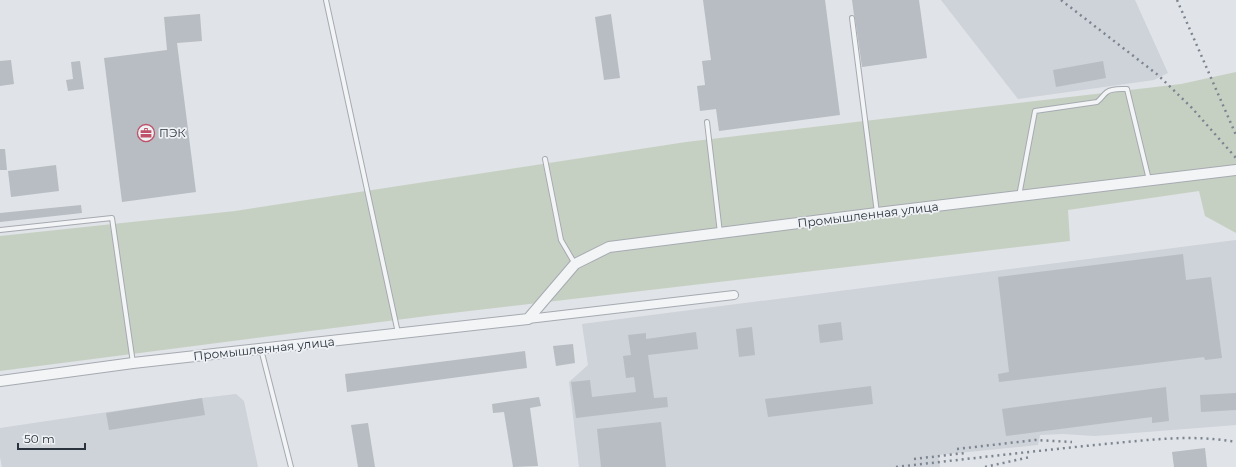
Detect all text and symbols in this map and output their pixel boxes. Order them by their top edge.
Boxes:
office icon: ПЭК [136,123,156,143]
place label: ПЭК [159,125,186,140]
street label: Промышленная улица [797,198,939,231]
street label: Промышленная улица [193,334,335,363]
scale bar [18,425,85,451]
text: 50 m [24,431,55,446]

